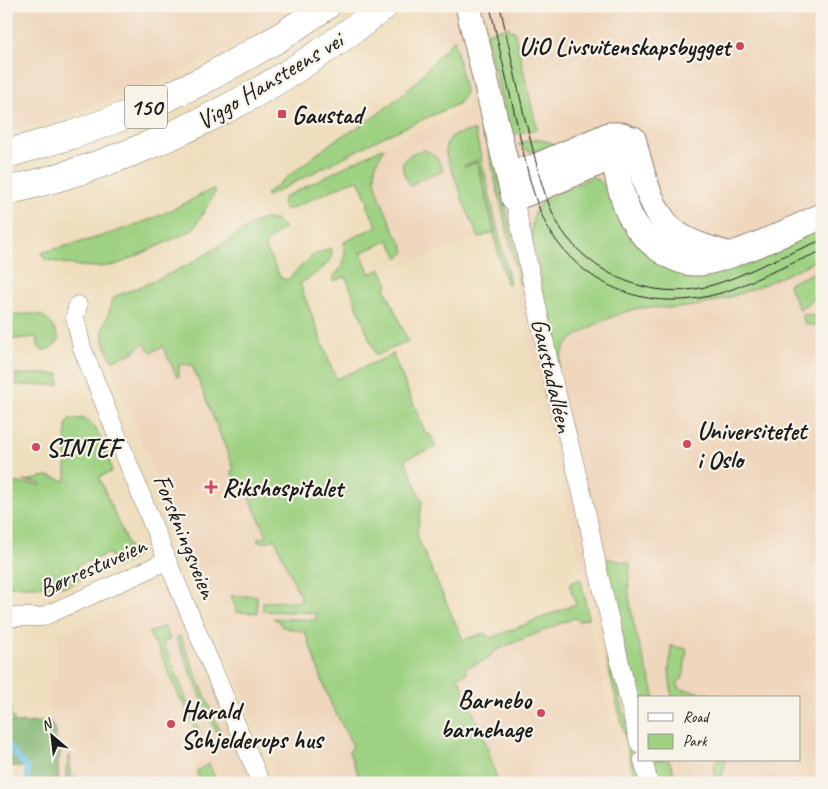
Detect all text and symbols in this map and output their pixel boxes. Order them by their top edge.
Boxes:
street label: Viggo Hansteens vei [191,23,351,137]
place label: UiO Livsvitenskapsbygget [519,31,733,63]
marker: UiO Livsvitenskapsbygget [734,40,746,52]
road number: 150 [125,85,167,128]
place label: Gaustad [292,99,366,131]
marker: Gaustad [276,108,288,120]
street label: Gaustadalléen [523,315,581,436]
place label: Universitetet i Oslo [697,415,809,476]
place label: SINTEF [46,432,125,464]
marker: Universitetet i Oslo [681,438,693,450]
marker: SINTEF [30,441,42,453]
street label: Forskningsveien [146,469,225,605]
place label: Rikshospitalet [222,472,346,504]
marker: Rikshospitalet [204,480,218,494]
street label: Børrestuveien [34,528,153,605]
place label: Barnebo barnehage [440,684,534,745]
place label: Harald Schjelderups hus [181,695,325,756]
legend [638,696,800,762]
marker: Barnebo barnehage [535,707,547,719]
text: Road [683,708,710,727]
north arrow [28,712,78,762]
text: N [38,714,56,735]
marker: Harald Schjelderups hus [165,718,177,730]
text: Park [683,732,708,751]

